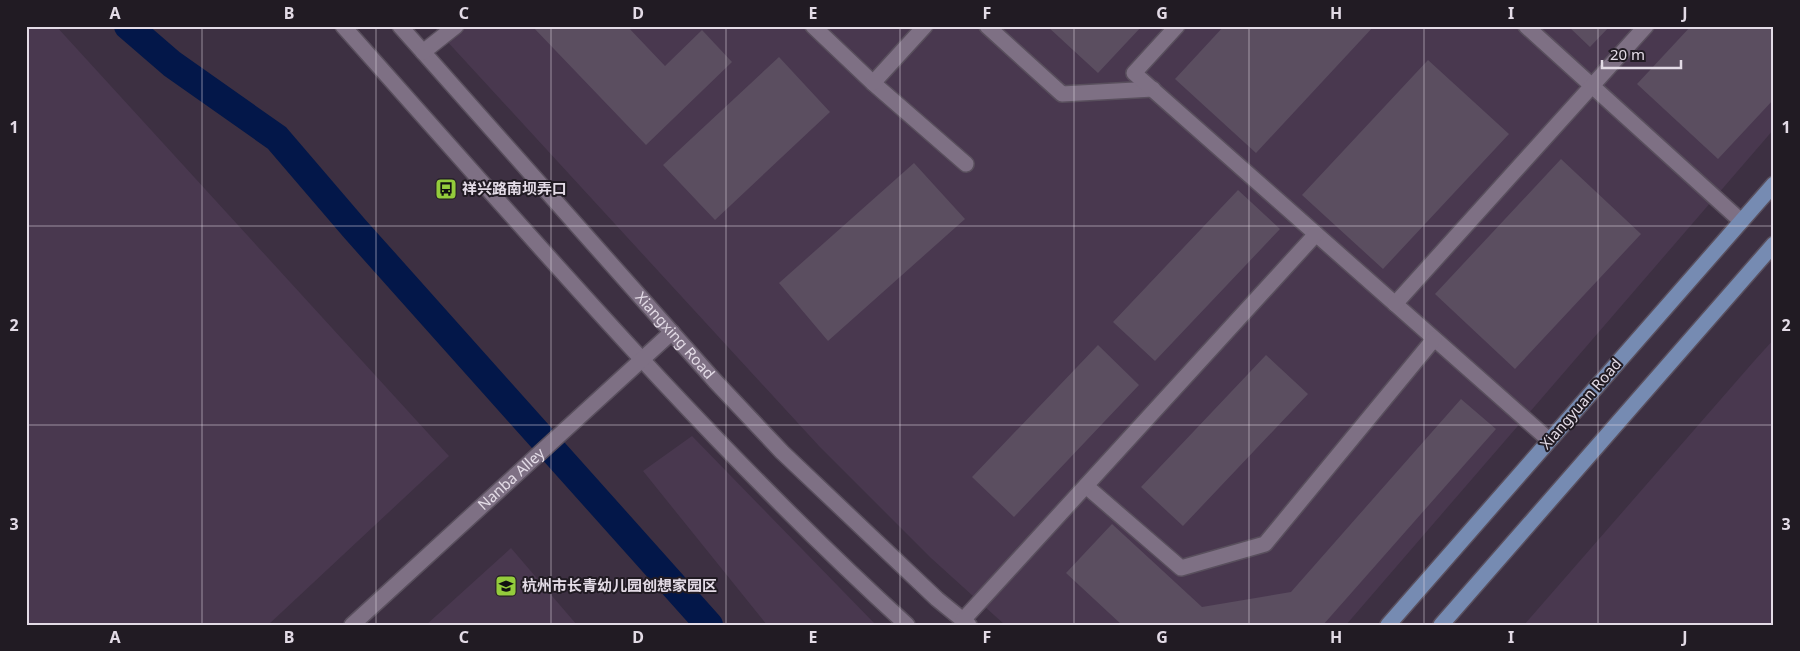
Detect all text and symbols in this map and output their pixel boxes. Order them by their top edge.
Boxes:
text: A [109,2,121,24]
text: B [284,2,294,24]
text: C [459,2,469,24]
text: D [632,2,644,24]
text: E [809,2,818,24]
text: F [983,2,991,24]
text: G [1156,2,1168,24]
text: H [1330,2,1342,24]
text: I [1508,2,1514,24]
text: J [1680,2,1688,24]
scale bar [1602,38,1681,70]
text: 20 m [1610,44,1645,64]
text: 1 [9,116,19,138]
text: 1 [1781,116,1791,138]
bus stop icon: 祥兴路南坝弄口 [434,177,458,201]
place label: 祥兴路南坝弄口 [462,178,567,198]
street label: Xiangxing Road [632,287,719,383]
text: 2 [9,314,19,336]
text: 2 [1781,314,1791,336]
street label: Xiangyuan Road [1535,354,1625,453]
street label: Nanba Alley [473,442,549,514]
text: 3 [9,513,19,535]
text: 3 [1781,513,1791,535]
school or university icon: 杭州市长青幼儿园创想家园区 [494,574,518,598]
place label: 杭州市长青幼儿园创想家园区 [522,575,717,595]
text: A [109,626,121,648]
text: B [284,626,294,648]
text: C [459,626,469,648]
text: D [632,626,644,648]
text: E [809,626,818,648]
text: F [983,626,991,648]
text: G [1156,626,1168,648]
text: H [1330,626,1342,648]
text: I [1508,626,1514,648]
text: J [1680,626,1688,648]

